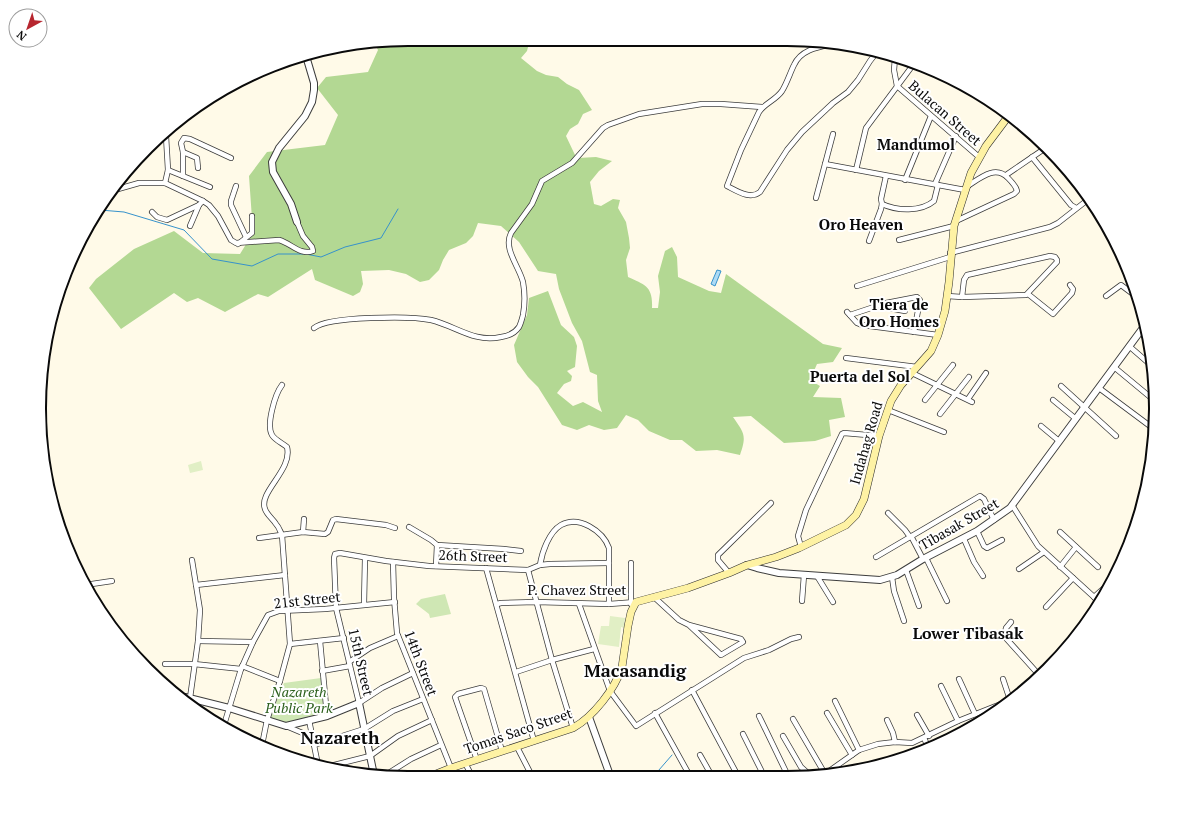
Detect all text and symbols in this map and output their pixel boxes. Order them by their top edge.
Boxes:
north arrow [8,8,48,48]
text: N [13,27,29,44]
street label: Bulacan Street [905,76,986,150]
district label: Mandumol [877,134,955,154]
district label: Oro Heaven [819,214,903,234]
district label: Tiera de Oro Homes [859,294,939,331]
district label: Puerta del Sol [810,366,910,386]
street label: Indahag Road [845,399,886,487]
street label: Tibasak Street [916,493,1003,554]
street label: 26th Street [438,545,509,566]
street label: P. Chavez Street [528,580,627,599]
street label: 21st Street [273,586,342,612]
district label: Lower Tibasak [913,622,1024,644]
street label: 15th Street [344,626,379,698]
street label: 14th Street [400,627,443,699]
district label: Macasandig [584,658,687,682]
park label: Nazareth Public Park [264,682,333,717]
street label: Tomas Saco Street [461,703,575,758]
district label: Nazareth [300,725,380,749]

